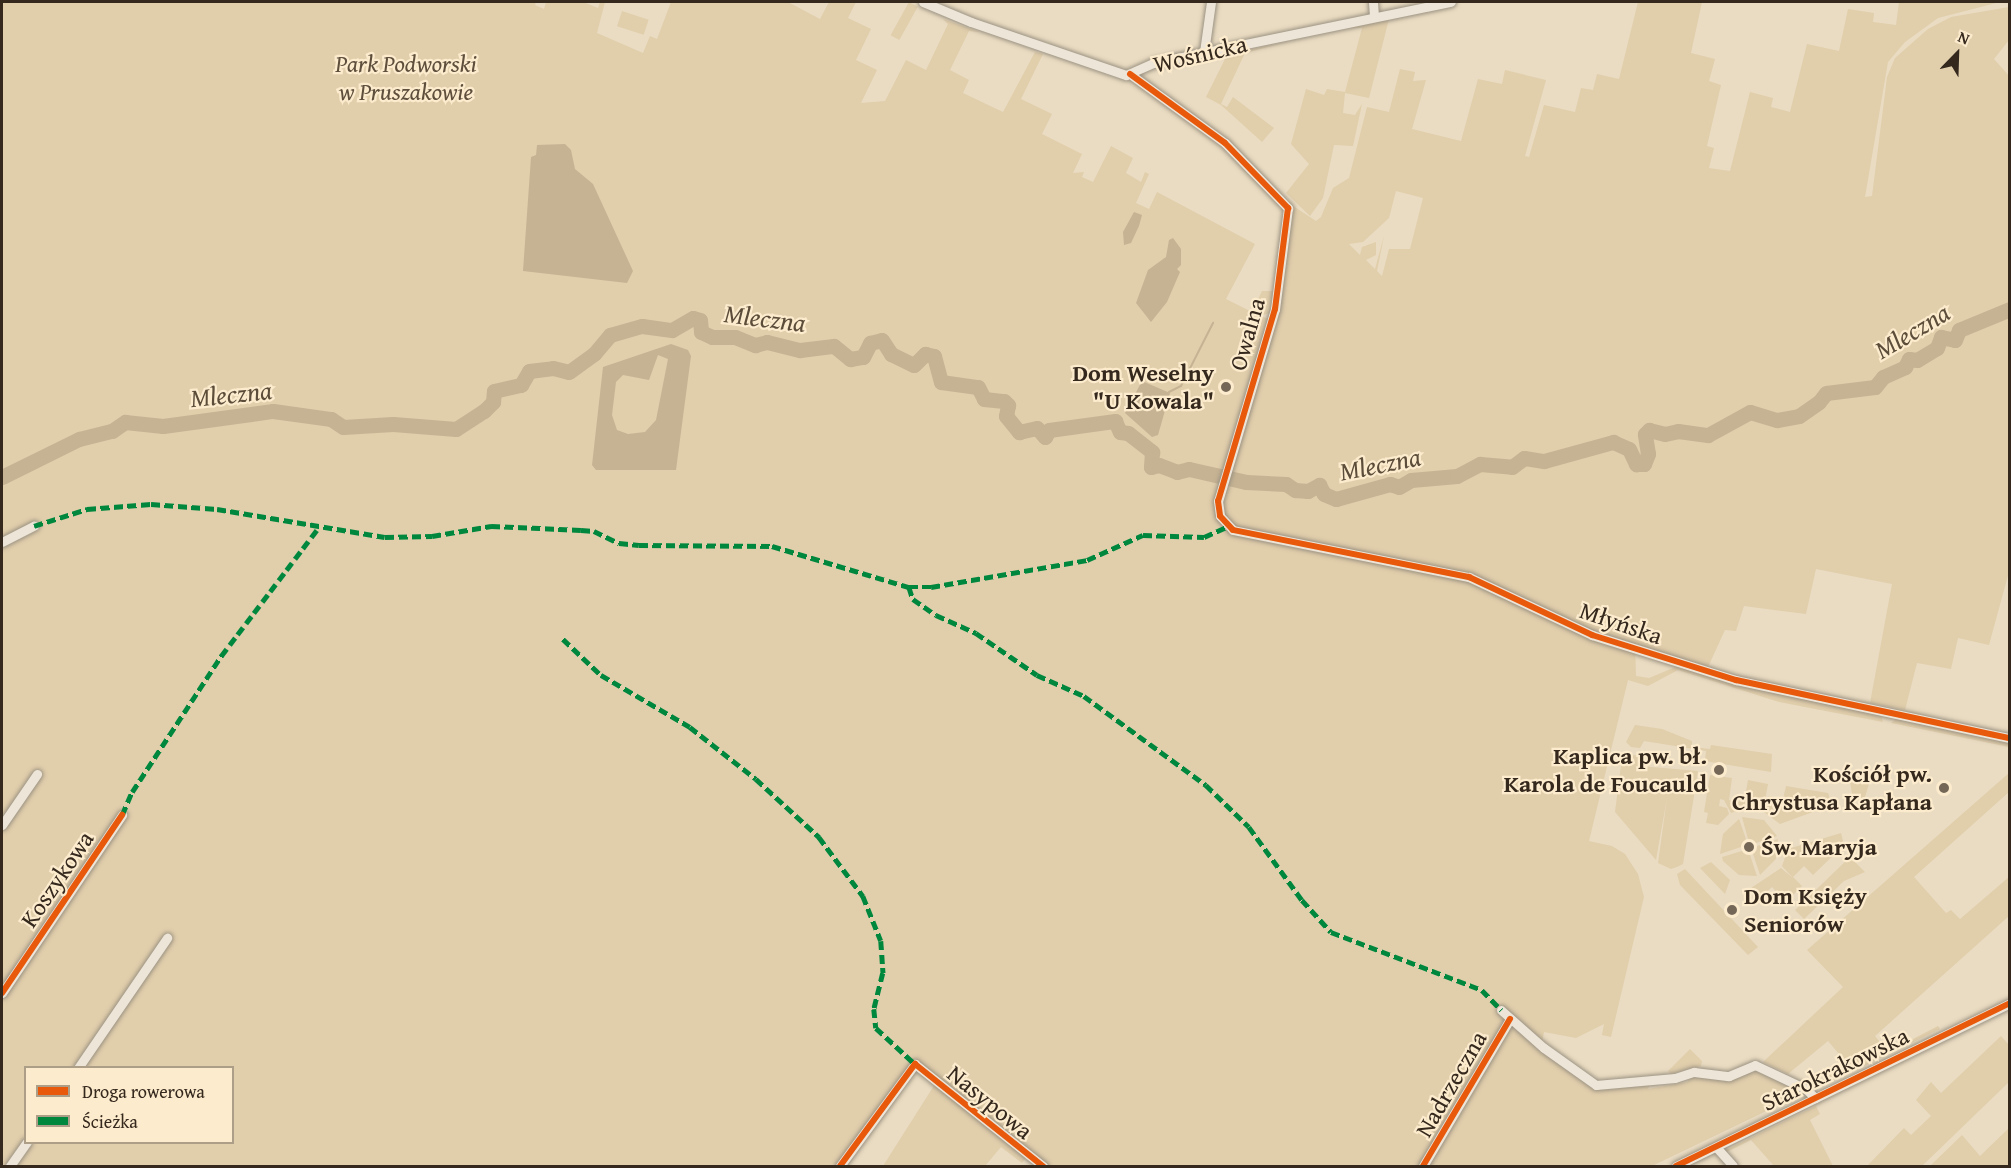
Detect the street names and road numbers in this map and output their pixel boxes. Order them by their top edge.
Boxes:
street label: Wośnicka [1150,29,1250,79]
street label: Owalna [1223,294,1271,374]
street label: Młyńska [1576,596,1666,650]
street label: Koszykowa [14,825,100,933]
street label: Starokrakowska [1757,1021,1913,1117]
street label: Nadrzeczna [1409,1026,1493,1142]
street label: Nasypowa [942,1059,1038,1145]

